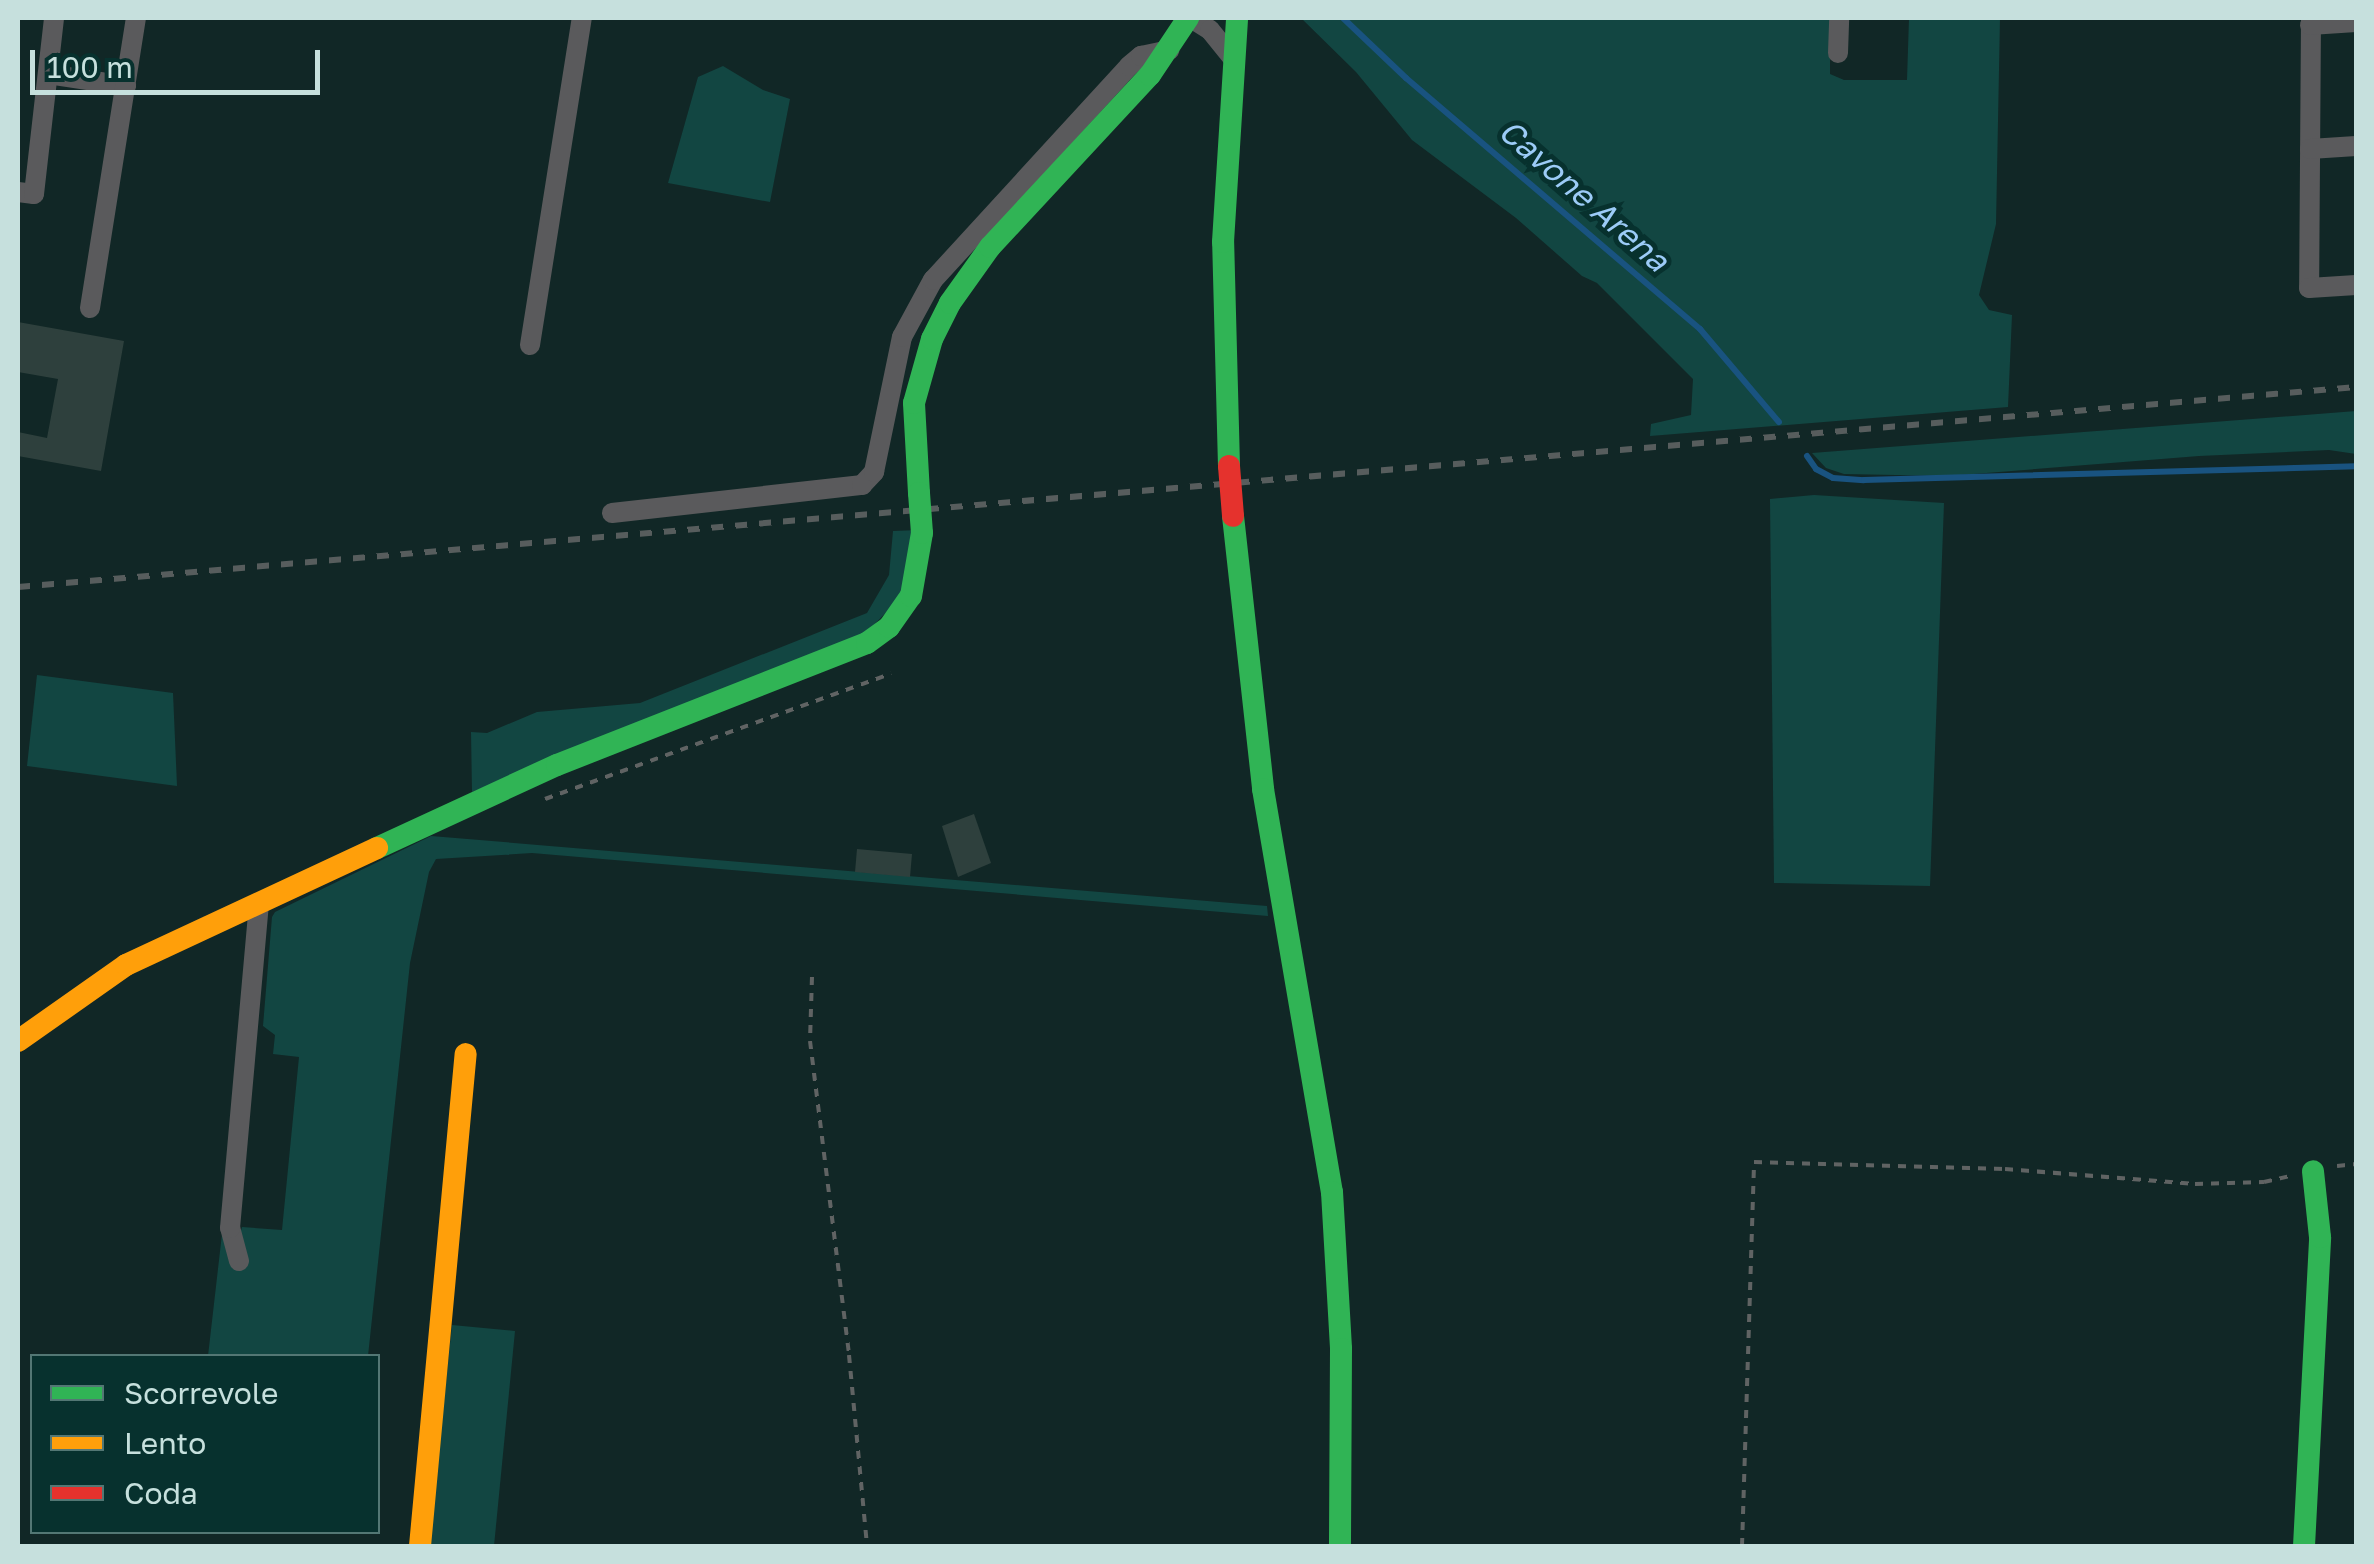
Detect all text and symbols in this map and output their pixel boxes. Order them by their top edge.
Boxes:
scale bar [35,30,325,92]
text: 100 m [47,49,133,85]
water label: Cavone Arena [1491,111,1677,279]
legend [30,1354,380,1534]
text: Scorrevole [124,1375,278,1411]
text: Lento [124,1425,206,1461]
text: Coda [124,1475,198,1511]

